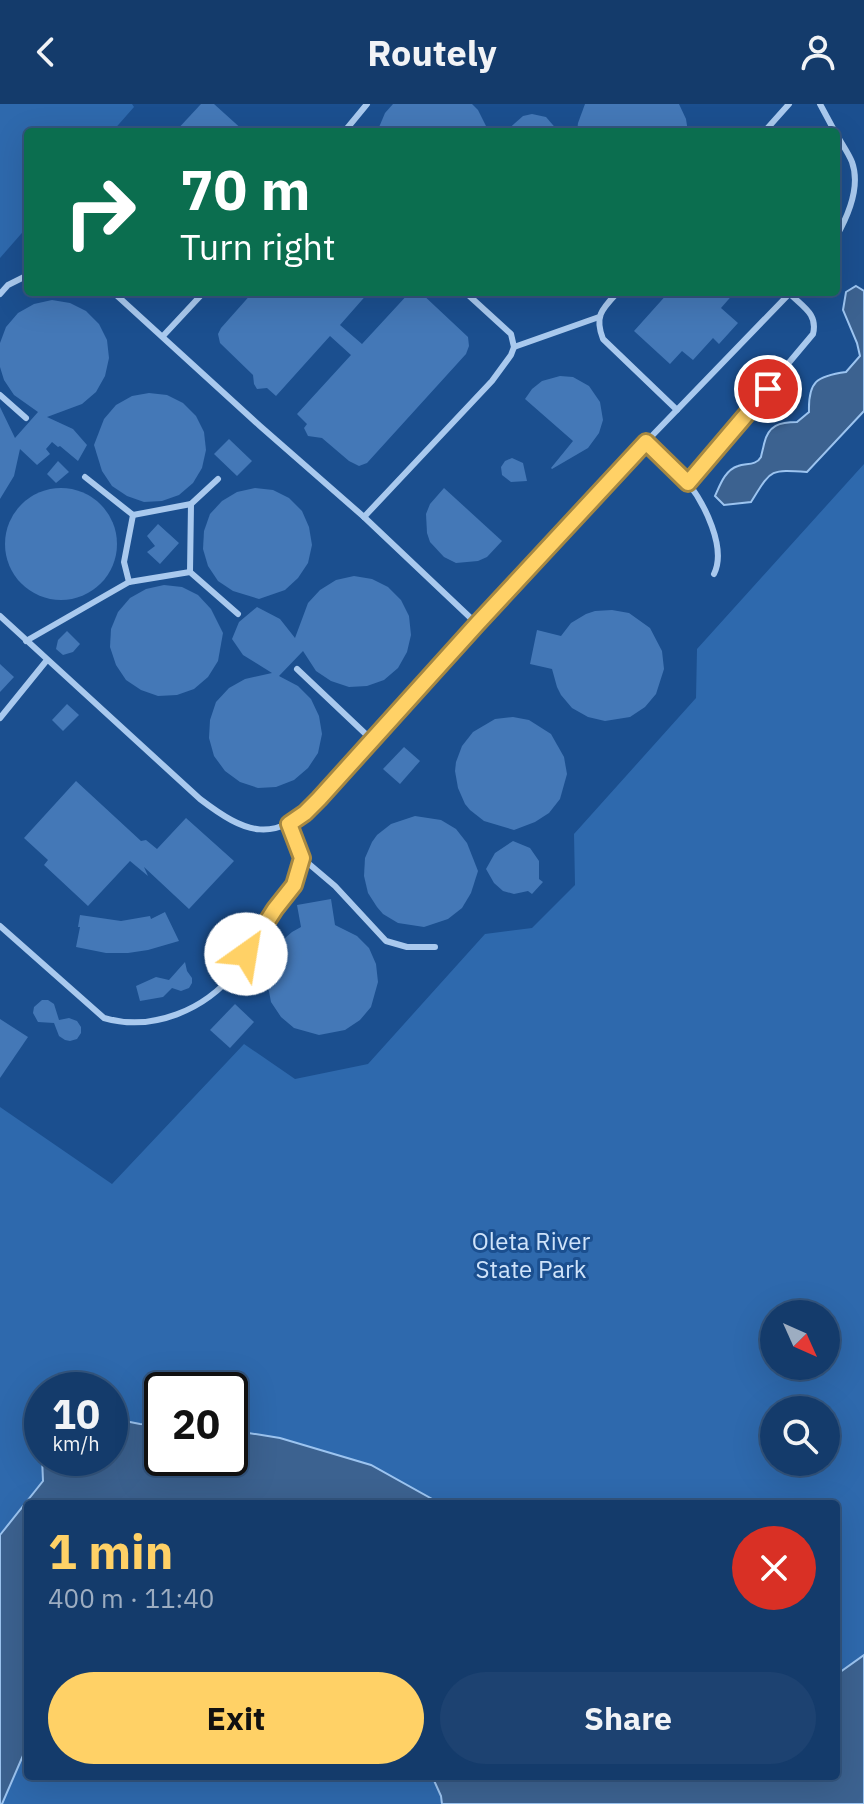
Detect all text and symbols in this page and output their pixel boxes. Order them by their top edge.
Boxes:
text: Routely [367,29,497,76]
icon: back [24,30,68,74]
icon: person [796,30,840,74]
text: 70 m [180,153,310,225]
icon: right [48,160,152,264]
text: Turn right [180,223,336,270]
pin [734,355,802,423]
icon: arrive [746,367,790,411]
position arrow [204,912,288,996]
park label: Oleta River State Park [472,1225,590,1285]
north arrow [760,1300,840,1380]
map controls [760,1300,840,1476]
speed limit sign: 20 [144,1372,248,1476]
text: 10 [52,1388,100,1440]
button: search [760,1396,840,1476]
text: km/h [52,1430,100,1457]
text: 1 min [48,1520,173,1582]
button: close [732,1526,816,1610]
text: 400 m · 11:40 [48,1581,214,1615]
button: Exit [48,1672,424,1764]
button: Share [440,1672,816,1764]

